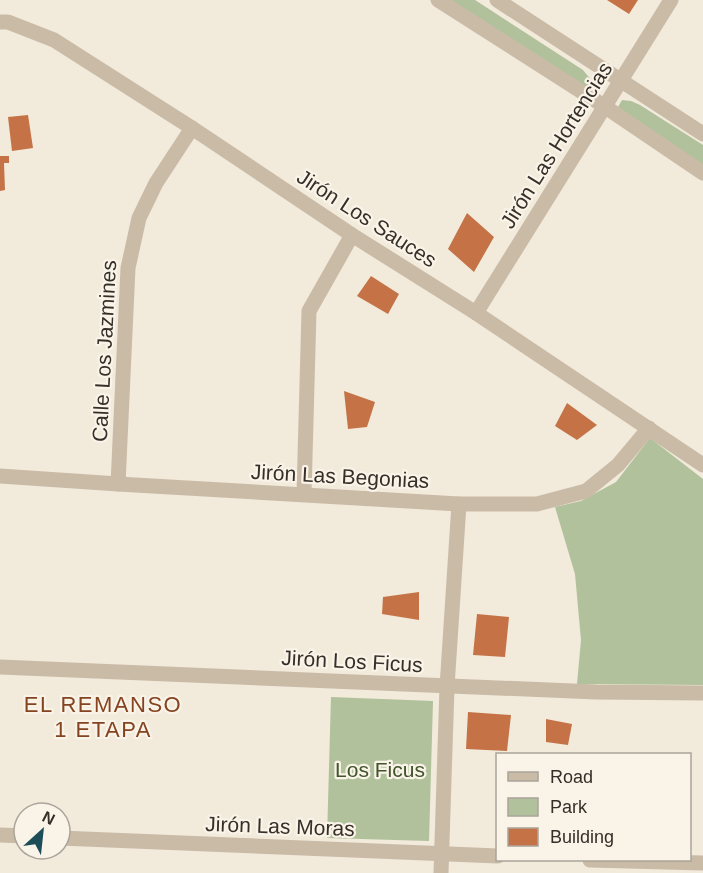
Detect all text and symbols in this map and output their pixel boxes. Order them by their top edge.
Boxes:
street label: Jirón Las Hortencias [496,58,616,232]
street label: Jirón Los Sauces [293,164,441,272]
street label: Calle Los Jazmines [88,259,120,443]
street label: Jirón Las Begonias [250,460,430,492]
street label: Jirón Los Ficus [281,646,423,676]
district label: EL REMANSO 1 ETAPA [24,692,182,742]
legend [496,753,691,861]
park label: Los Ficus [335,758,425,781]
text: Road [550,767,593,787]
text: Park [550,797,588,817]
north arrow [12,801,72,861]
text: N [40,808,58,828]
street label: Jirón Las Moras [205,812,355,840]
text: Building [550,827,614,847]

